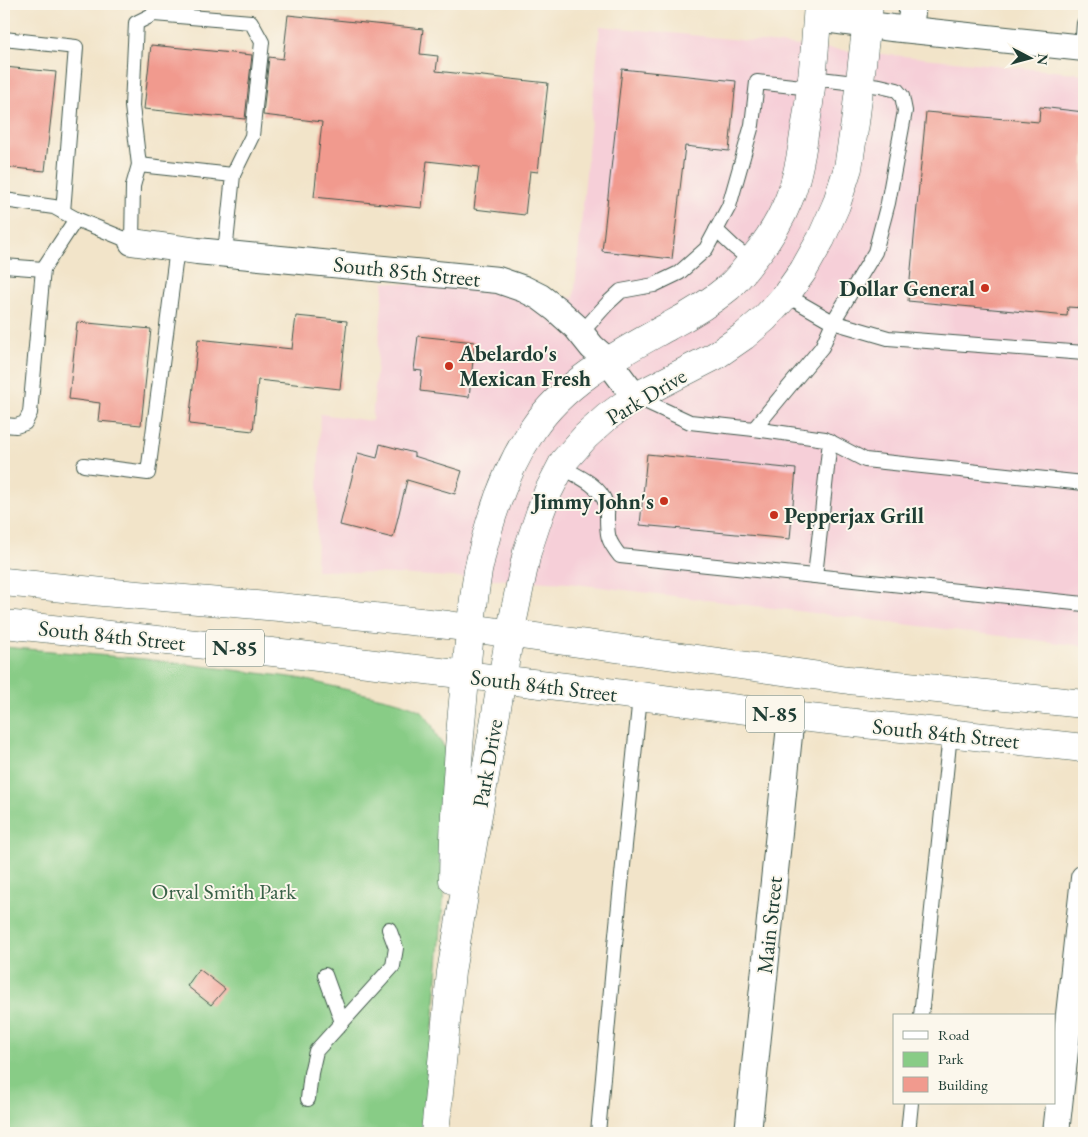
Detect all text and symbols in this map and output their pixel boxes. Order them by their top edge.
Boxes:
north arrow [1006,32,1056,82]
text: N [1033,53,1052,67]
street label: South 85th Street [332,249,482,294]
place label: Dollar General [839,274,975,303]
marker: Dollar General [979,282,991,294]
place label: Abelardo's Mexican Fresh [458,339,591,393]
marker: Abelardo's Mexican Fresh [443,360,455,372]
street label: Park Drive [601,361,692,432]
place label: Jimmy John's [530,487,654,516]
marker: Jimmy John's [658,495,670,507]
place label: Pepperjax Grill [784,501,924,530]
marker: Pepperjax Grill [768,509,780,521]
street label: South 84th Street [37,613,187,658]
road number: N-85 [206,630,264,666]
street label: South 84th Street [469,662,619,709]
road number: N-85 [746,696,804,732]
street label: South 84th Street [871,711,1021,756]
street label: Park Drive [465,716,510,809]
street label: Main Street [750,875,789,975]
park label: Orval Smith Park [152,877,297,906]
legend [893,1014,1056,1104]
text: Road [938,1025,970,1044]
text: Park [938,1049,965,1068]
text: Building [938,1075,988,1094]

